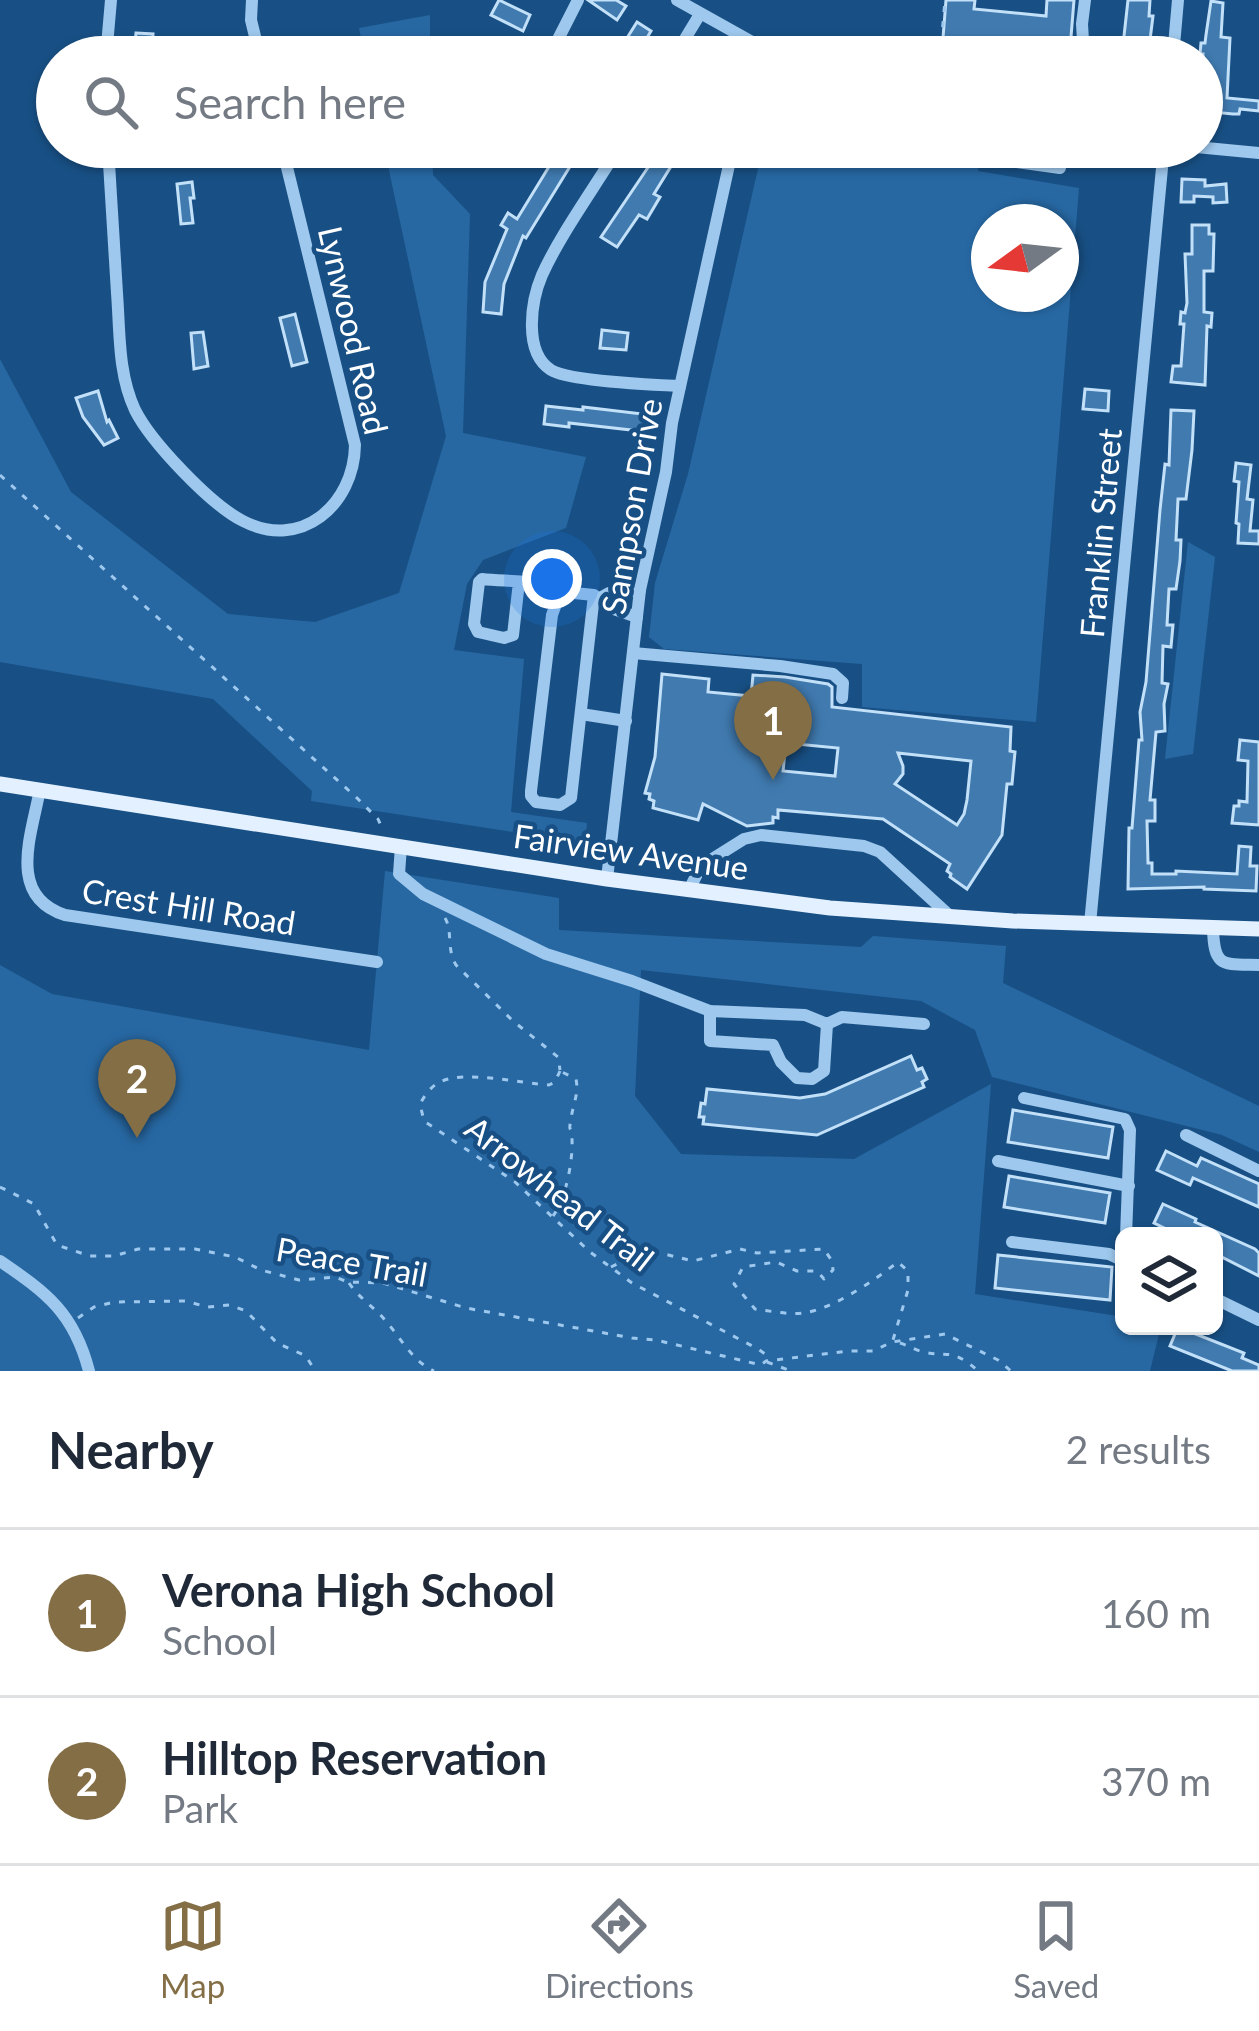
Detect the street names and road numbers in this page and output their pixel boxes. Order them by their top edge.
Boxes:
street label: Lynwood Road [311,222,397,438]
street label: Sampson Drive [592,395,670,617]
street label: Franklin Street [1071,426,1129,639]
street label: Fairview Avenue [511,815,751,887]
street label: Crest Hill Road [80,869,298,943]
street label: Arrowhead Trail [458,1107,662,1279]
street label: Peace Trail [273,1228,431,1294]

